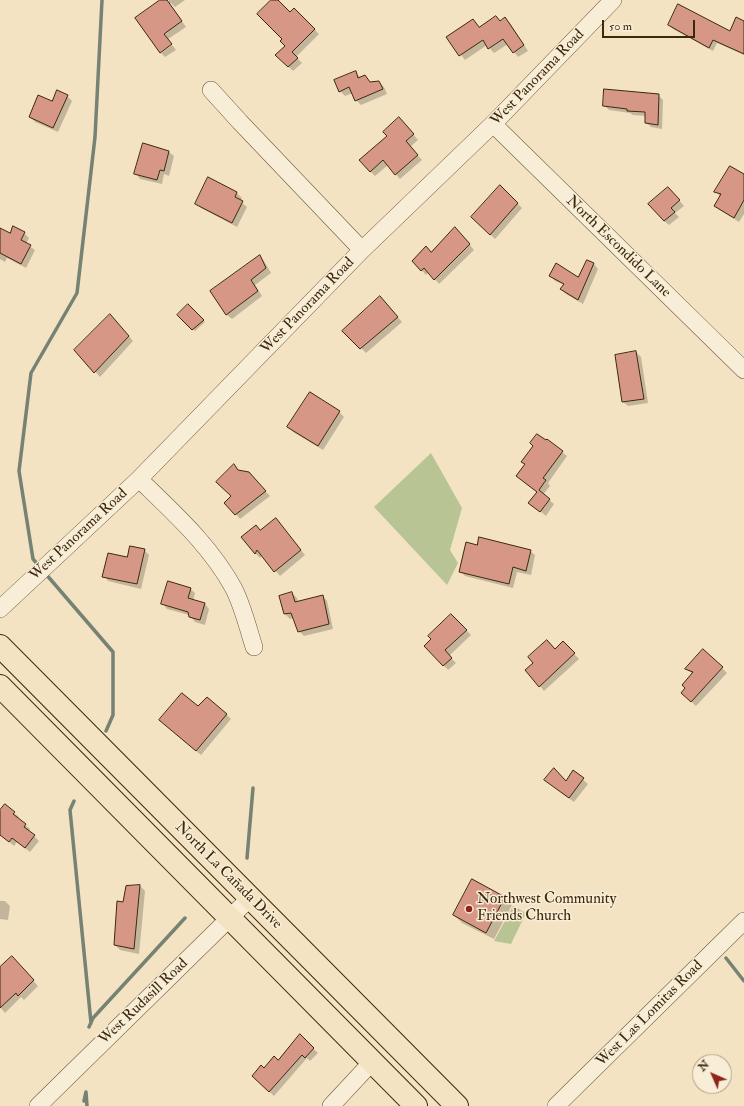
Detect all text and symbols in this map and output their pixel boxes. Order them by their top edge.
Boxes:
scale bar [604,12,697,38]
text: 50 m [609,19,632,34]
street label: West Panorama Road [487,26,589,130]
street label: North Escondido Lane [562,192,674,302]
street label: West Panorama Road [257,254,359,358]
street label: West Panorama Road [26,485,132,585]
street label: North La Cañada Drive [171,819,285,933]
place label: Northwest Community Friends Church [477,891,616,926]
marker: Northwest Community Friends Church [464,904,474,914]
street label: West Rudasill Road [96,955,192,1049]
street label: West Las Lomitas Road [593,957,707,1071]
north arrow [692,1054,732,1094]
text: N [696,1058,712,1074]

